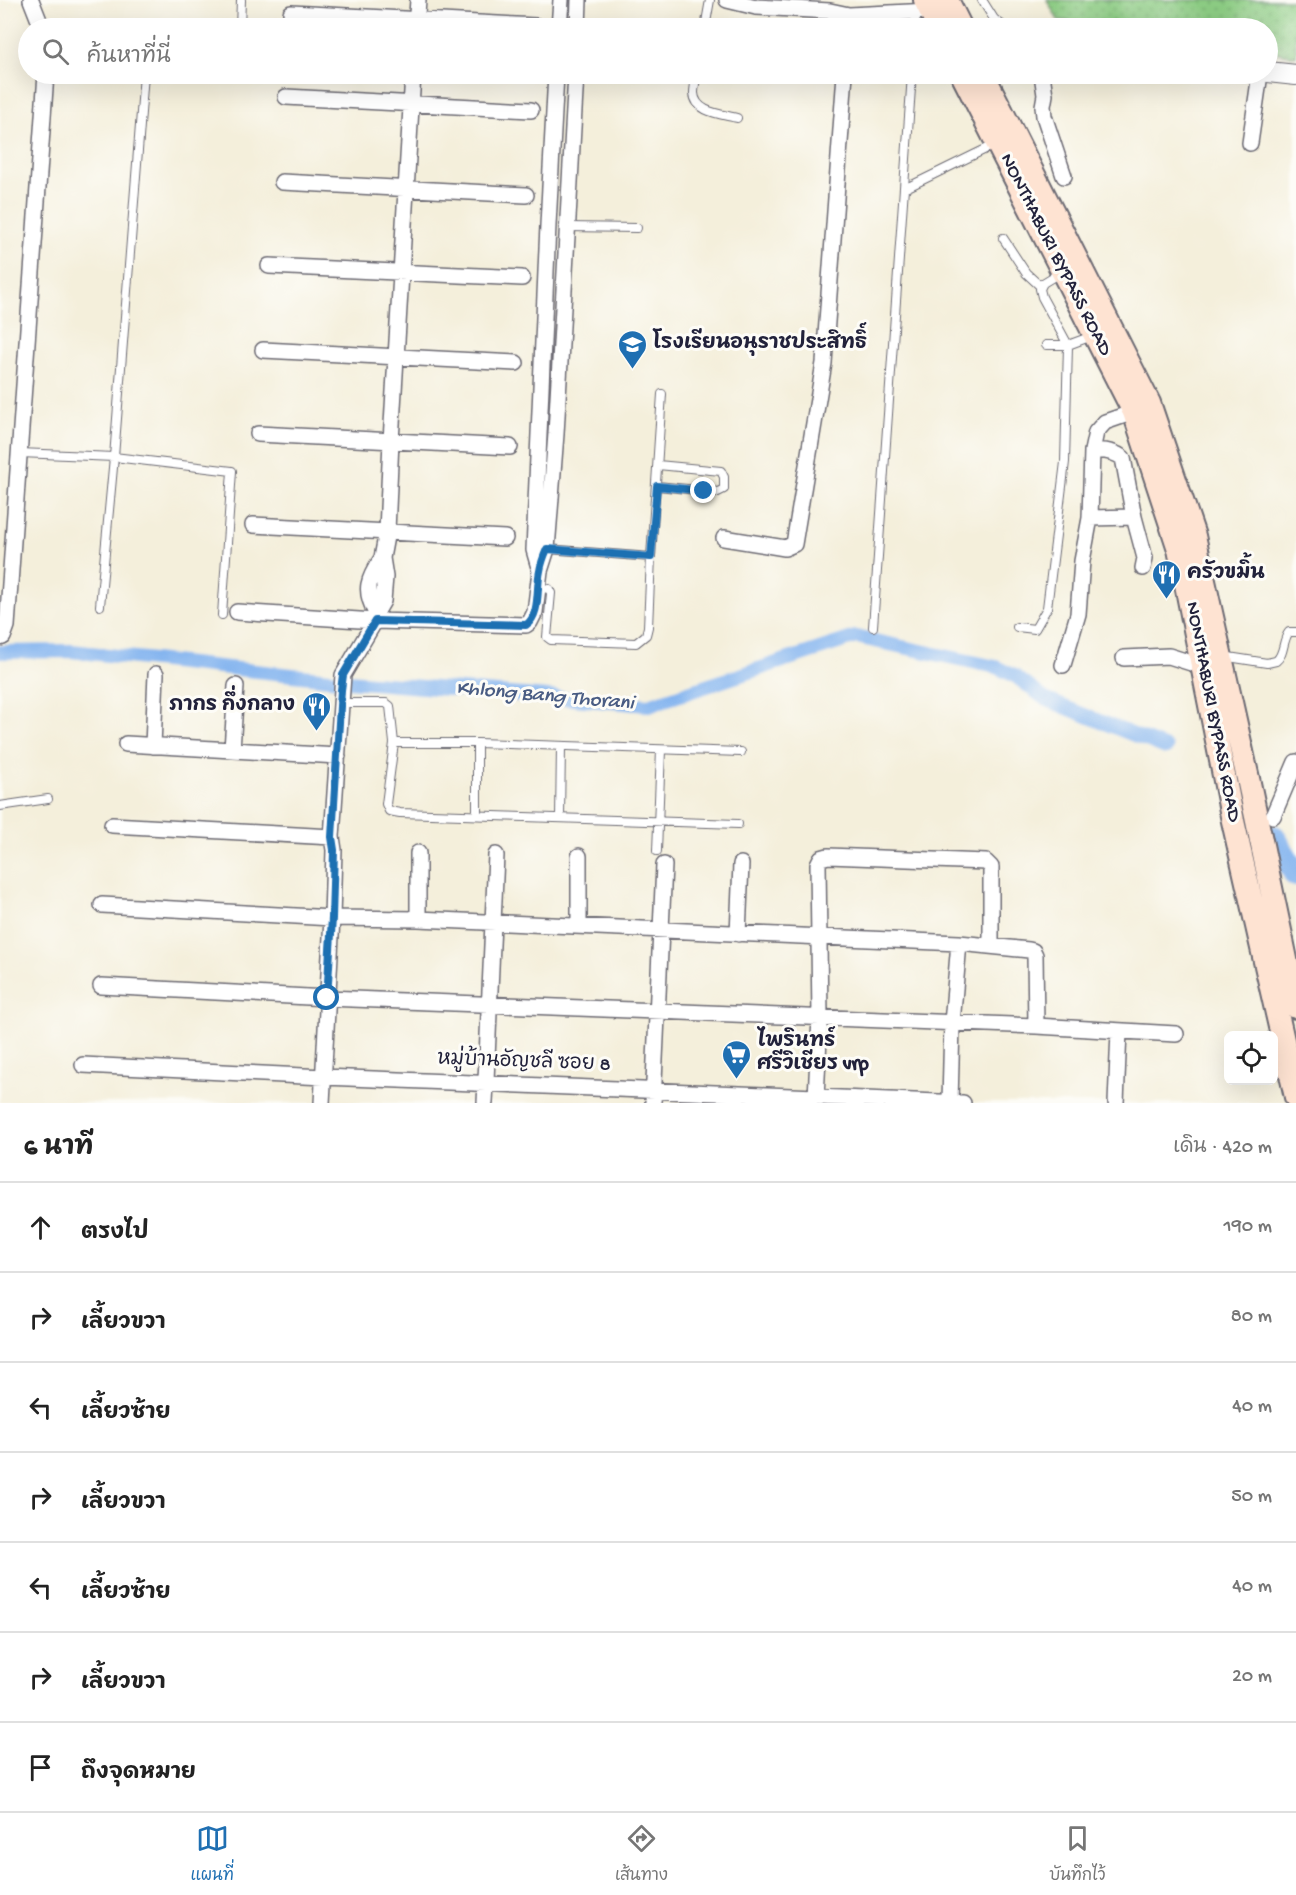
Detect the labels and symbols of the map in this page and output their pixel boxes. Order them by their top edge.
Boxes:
street label: NONTHABURI BYPASS ROAD [994,150,1116,361]
place label: โรงเรียนอนุราชประสิทธิ์ [652,322,867,356]
school or university icon: โรงเรียนอนุราชประสิทธิ์ [616,328,648,370]
route end [690,477,716,503]
place label: ครัวขมิ้น [1187,552,1265,586]
restaurant icon: ครัวขมิ้น [1150,558,1182,600]
street label: NONTHABURI BYPASS ROAD [1179,600,1245,825]
water label: Khlong Bang Thorani [455,677,637,717]
place label: ภากร กึ่งกลาง [169,685,295,718]
restaurant icon: ภากร กึ่งกลาง [300,690,332,732]
route start [313,984,339,1010]
place label: ไพรินทร์ ศรีวิเชียร vrp [756,1026,869,1077]
supermarket icon: ไพรินทร์ ศรีวิเชียร vrp [720,1038,752,1080]
street label: หมู่บ้านอัญชลี ซอย 8 [437,1043,611,1079]

